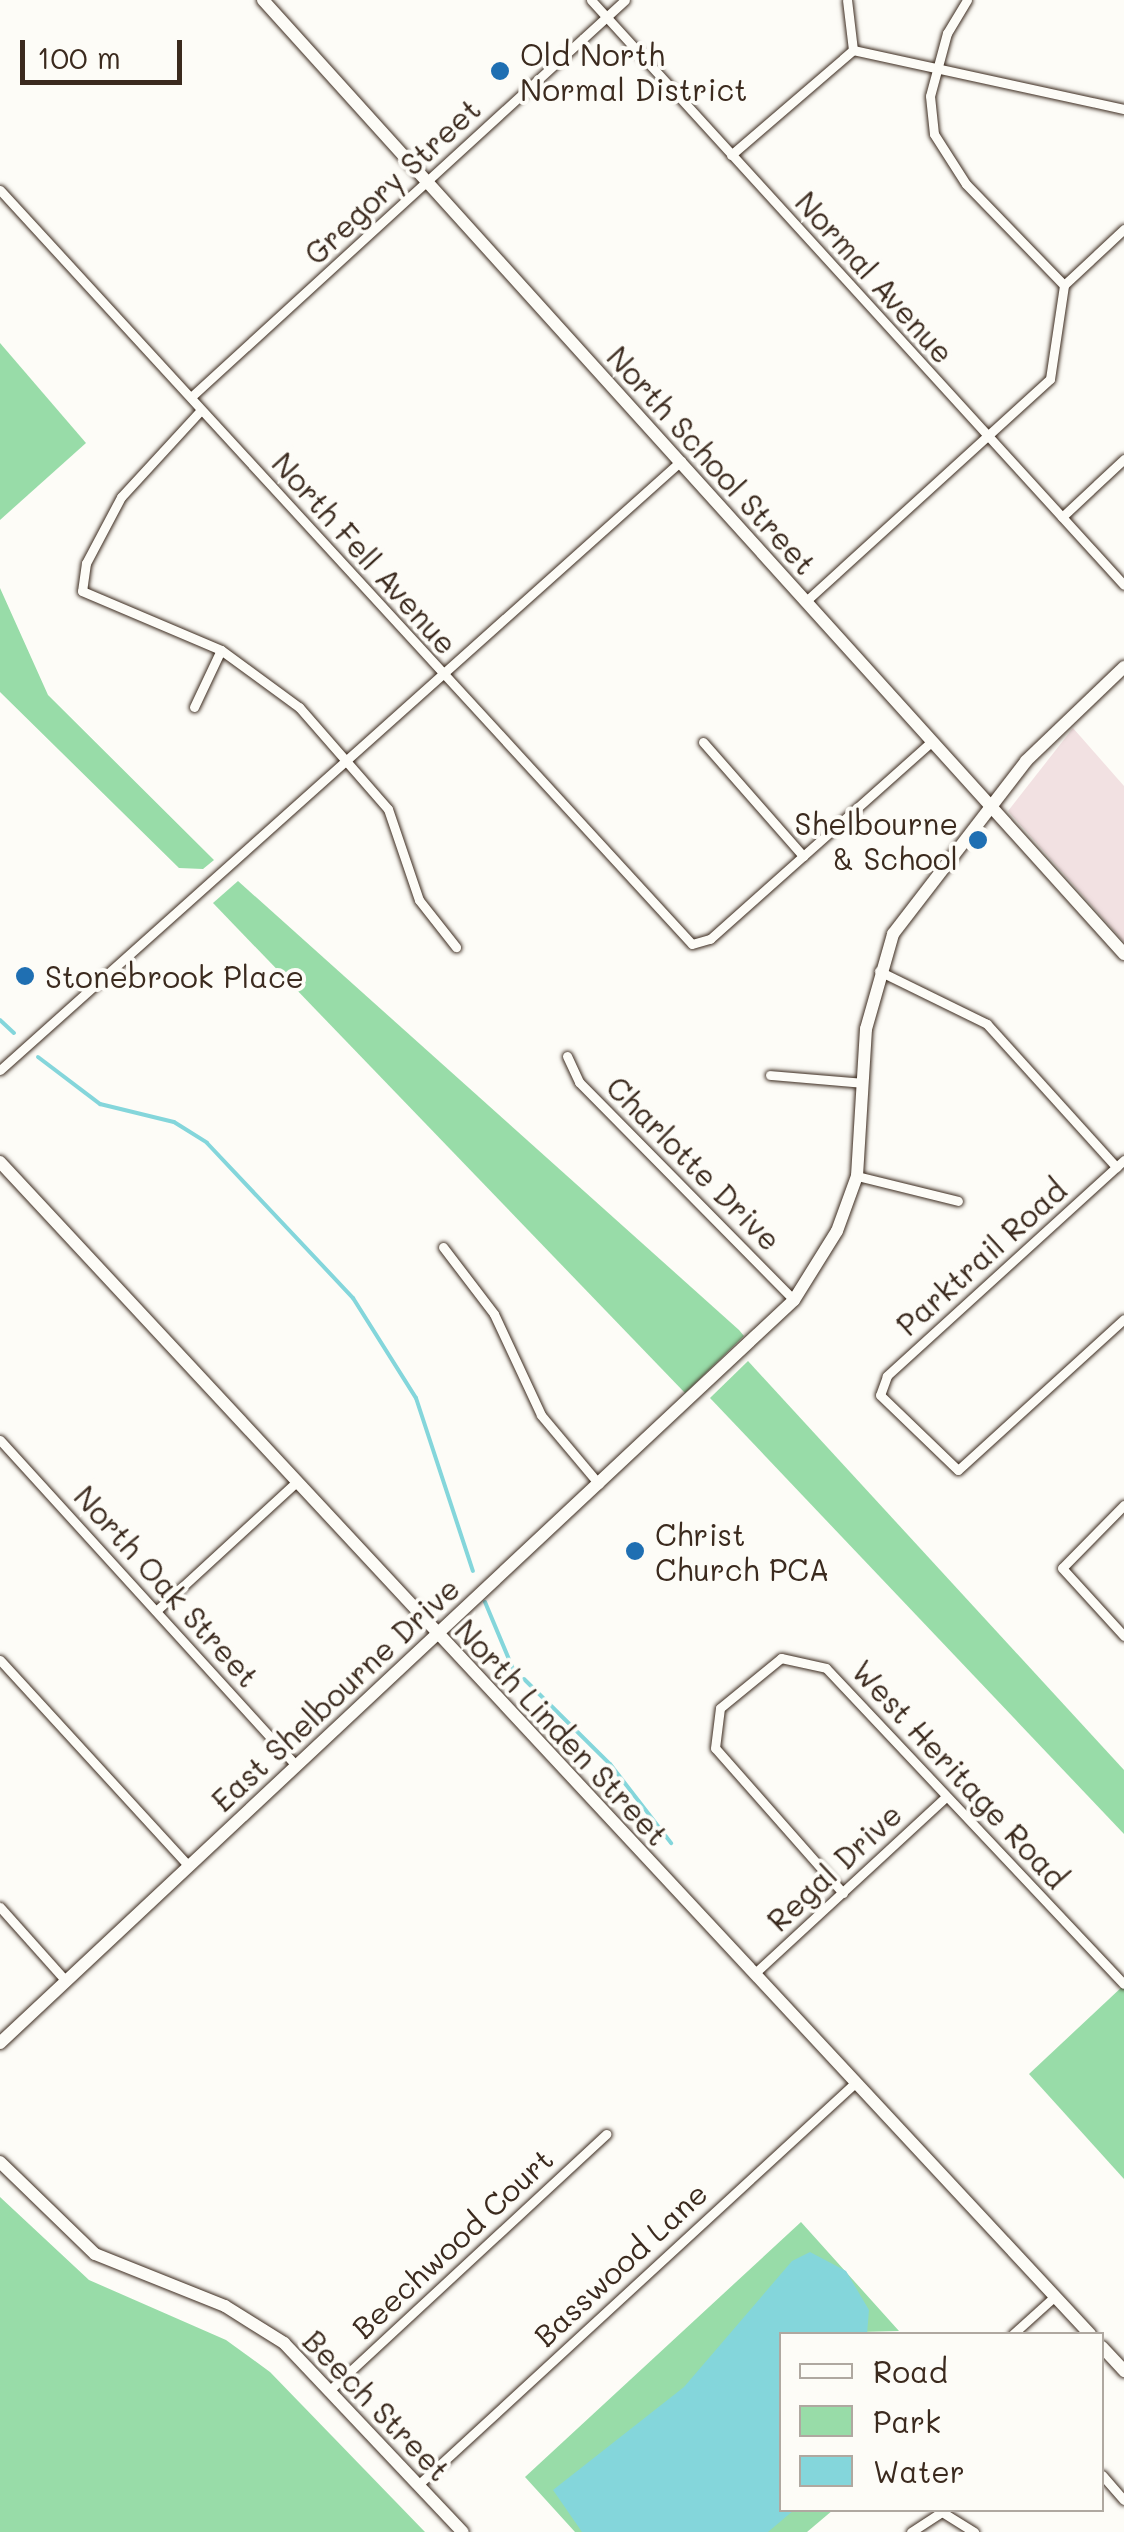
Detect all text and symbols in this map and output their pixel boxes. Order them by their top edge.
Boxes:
scale bar [25,20,188,82]
place label: Old North Normal District [520,36,747,106]
text: 100 m [37,37,121,77]
marker: Old North Normal District [489,60,511,82]
street label: Gregory Street [297,90,487,272]
street label: Normal Avenue [789,184,961,370]
street label: North School Street [600,339,824,581]
street label: North Fell Avenue [265,445,465,661]
place label: Shelbourne & School [795,805,958,876]
marker: Shelbourne & School [967,829,989,851]
place label: Stonebrook Place [45,958,304,994]
marker: Stonebrook Place [14,965,36,987]
street label: Charlotte Drive [600,1069,788,1257]
street label: Parktrail Road [889,1171,1073,1343]
street label: North Oak Street [67,1478,267,1694]
place label: Christ Church PCA [655,1516,829,1586]
marker: Christ Church PCA [624,1540,646,1562]
street label: East Shelbourne Drive [204,1570,466,1818]
street label: North Linden Street [448,1612,676,1852]
street label: West Heritage Road [845,1653,1075,1895]
street label: Regal Drive [759,1796,909,1938]
street label: Beechwood Court [344,2141,560,2345]
street label: Basswood Lane [526,2175,714,2353]
street label: Beech Street [296,2322,458,2488]
legend [779,2332,1104,2512]
text: Road [873,2351,948,2391]
text: Park [873,2401,941,2441]
text: Water [873,2451,965,2491]

